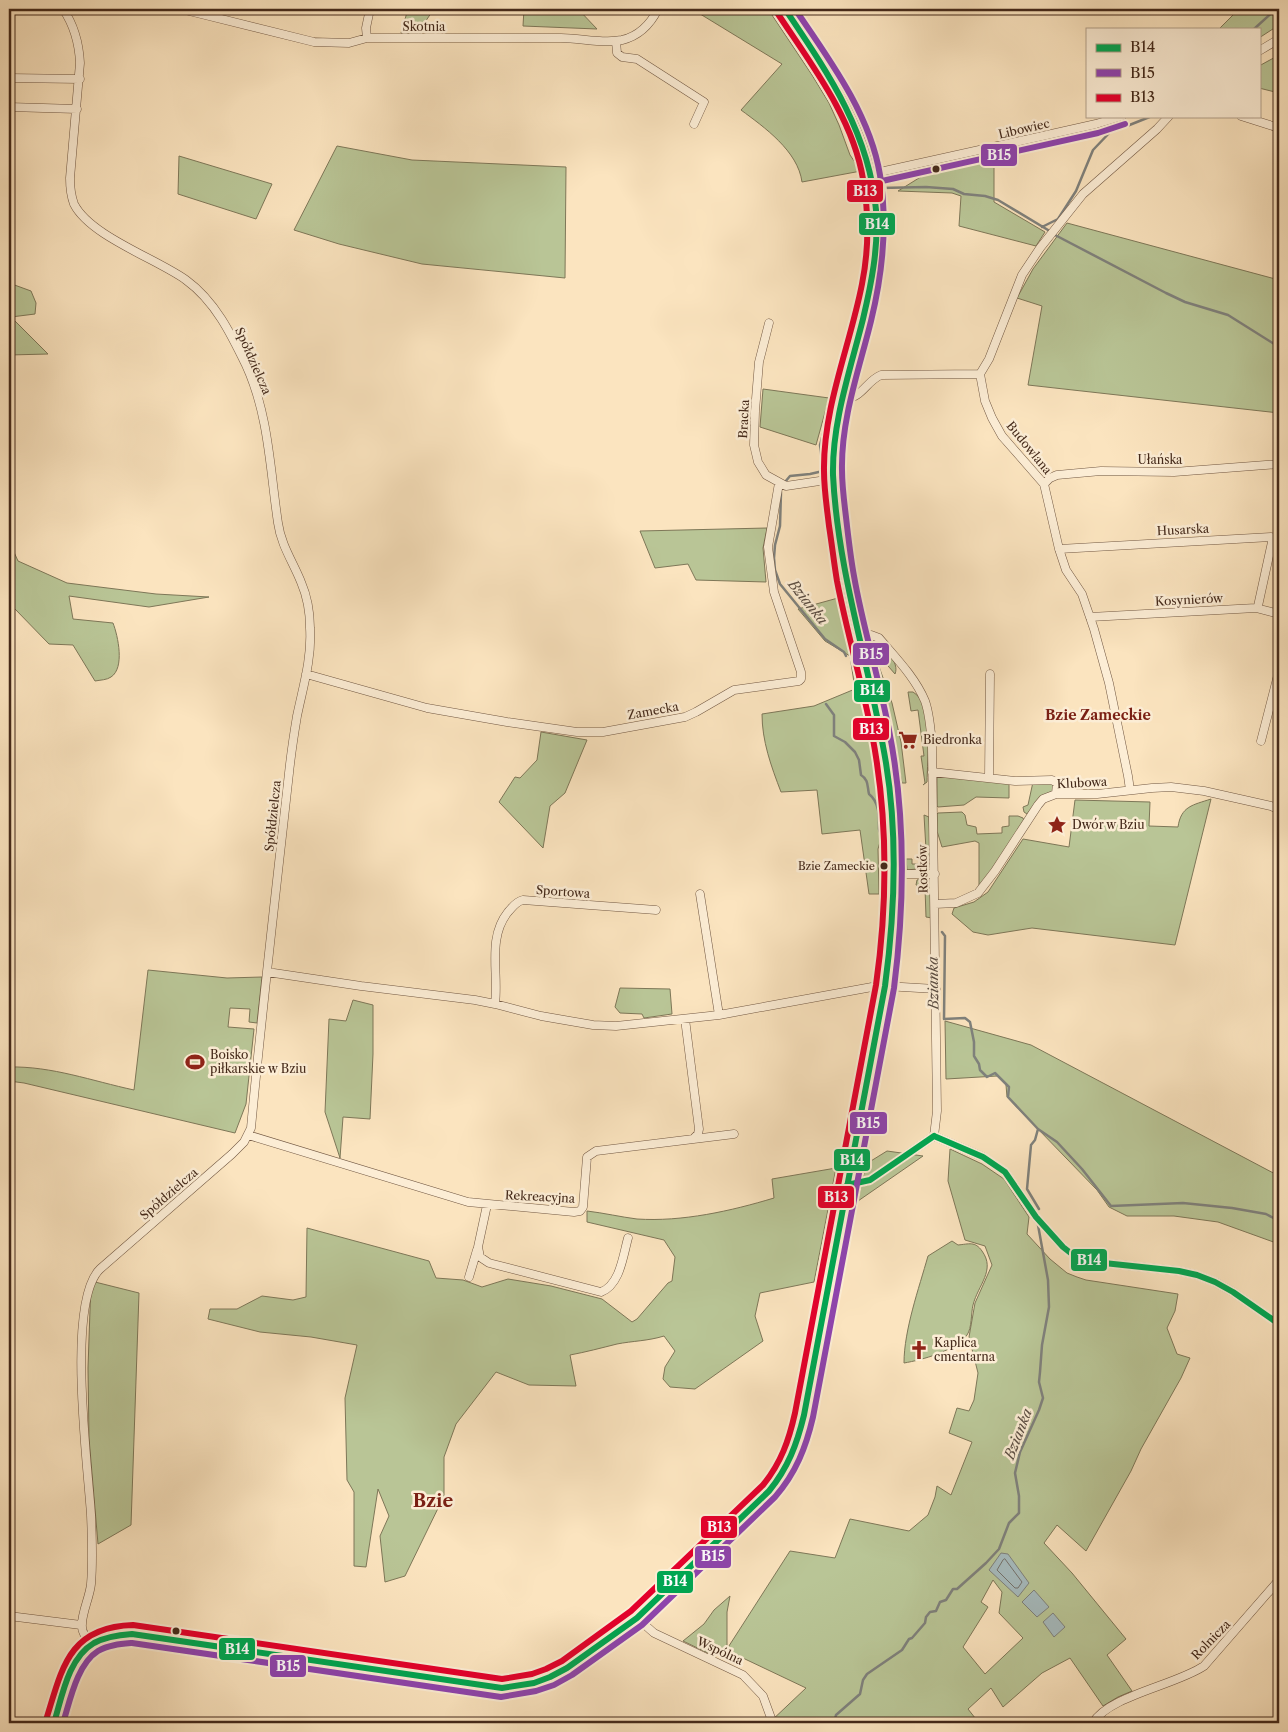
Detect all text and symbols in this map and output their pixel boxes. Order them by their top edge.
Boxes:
street label: Skotnia [403,19,446,34]
legend [1086,28,1260,118]
text: B14 [1130,37,1155,56]
text: B15 [1130,63,1155,82]
text: B13 [1130,87,1155,106]
street label: Libowiec [997,115,1051,142]
line badge: B15 [980,143,1018,167]
text: B15 [987,146,1011,164]
unlabelled marker [931,164,941,174]
line badge: B13 [846,179,884,203]
text: B13 [853,182,877,200]
line badge: B14 [858,212,896,236]
text: B14 [864,215,890,233]
street label: Spółdzielcza [232,325,275,397]
street label: Bracka [735,398,752,439]
street label: Budowlana [1004,418,1056,478]
street label: Ułańska [1138,452,1183,467]
street label: Husarska [1156,521,1210,538]
water label: Bzianka [784,575,832,629]
street label: Kosynierów [1155,590,1224,609]
line badge: B15 [852,642,890,666]
text: B15 [859,645,883,663]
line badge: B14 [853,679,891,703]
text: B14 [859,681,885,699]
street label: Zamecka [626,699,680,722]
district label: Bzie Zameckie [1045,706,1151,724]
line badge: B13 [852,717,890,741]
text: B13 [859,720,883,738]
supermarket icon: Biedronka [897,729,919,751]
place label: Biedronka [923,732,982,747]
street label: Klubowa [1056,774,1108,791]
street label: Spółdzielcza [261,779,284,852]
place icon: Dwór w Bziu [1046,814,1068,836]
place label: Dwór w Bziu [1072,817,1145,832]
street label: Rostków [915,843,930,894]
place label: Bzie Zameckie [798,859,875,873]
marker: Bzie Zameckie [879,861,889,871]
street label: Sportowa [536,882,591,901]
water label: Bzianka [924,956,942,1011]
place label: Boisko piłkarskie w Bziu [210,1047,307,1076]
sports icon: Boisko piłkarskie w Bziu [184,1051,206,1073]
line badge: B15 [849,1111,888,1135]
text: B15 [856,1114,880,1132]
line badge: B14 [833,1148,871,1172]
text: B14 [839,1151,865,1169]
street label: Spółdzielcza [137,1164,201,1223]
line badge: B13 [817,1185,855,1209]
street label: Rekreacyjna [504,1187,576,1206]
text: B13 [824,1188,848,1206]
line badge: B14 [1070,1248,1108,1272]
text: B14 [1076,1251,1102,1269]
place label: Kaplica cmentarna [934,1335,996,1364]
church icon: Kaplica cmentarna [908,1339,930,1361]
water label: Bzianka [1000,1405,1036,1463]
district label: Bzie [413,1490,454,1512]
line badge: B13 [700,1515,738,1539]
text: B13 [707,1518,731,1536]
line badge: B15 [694,1545,732,1569]
text: B15 [701,1547,725,1565]
line badge: B14 [656,1570,694,1594]
text: B14 [662,1572,688,1590]
street label: Rolnicza [1188,1616,1234,1663]
unlabelled marker [171,1626,181,1636]
street label: Wspólna [694,1633,746,1668]
line badge: B14 [218,1637,256,1661]
text: B14 [224,1640,250,1658]
line badge: B15 [269,1654,307,1678]
text: B15 [276,1657,300,1675]

